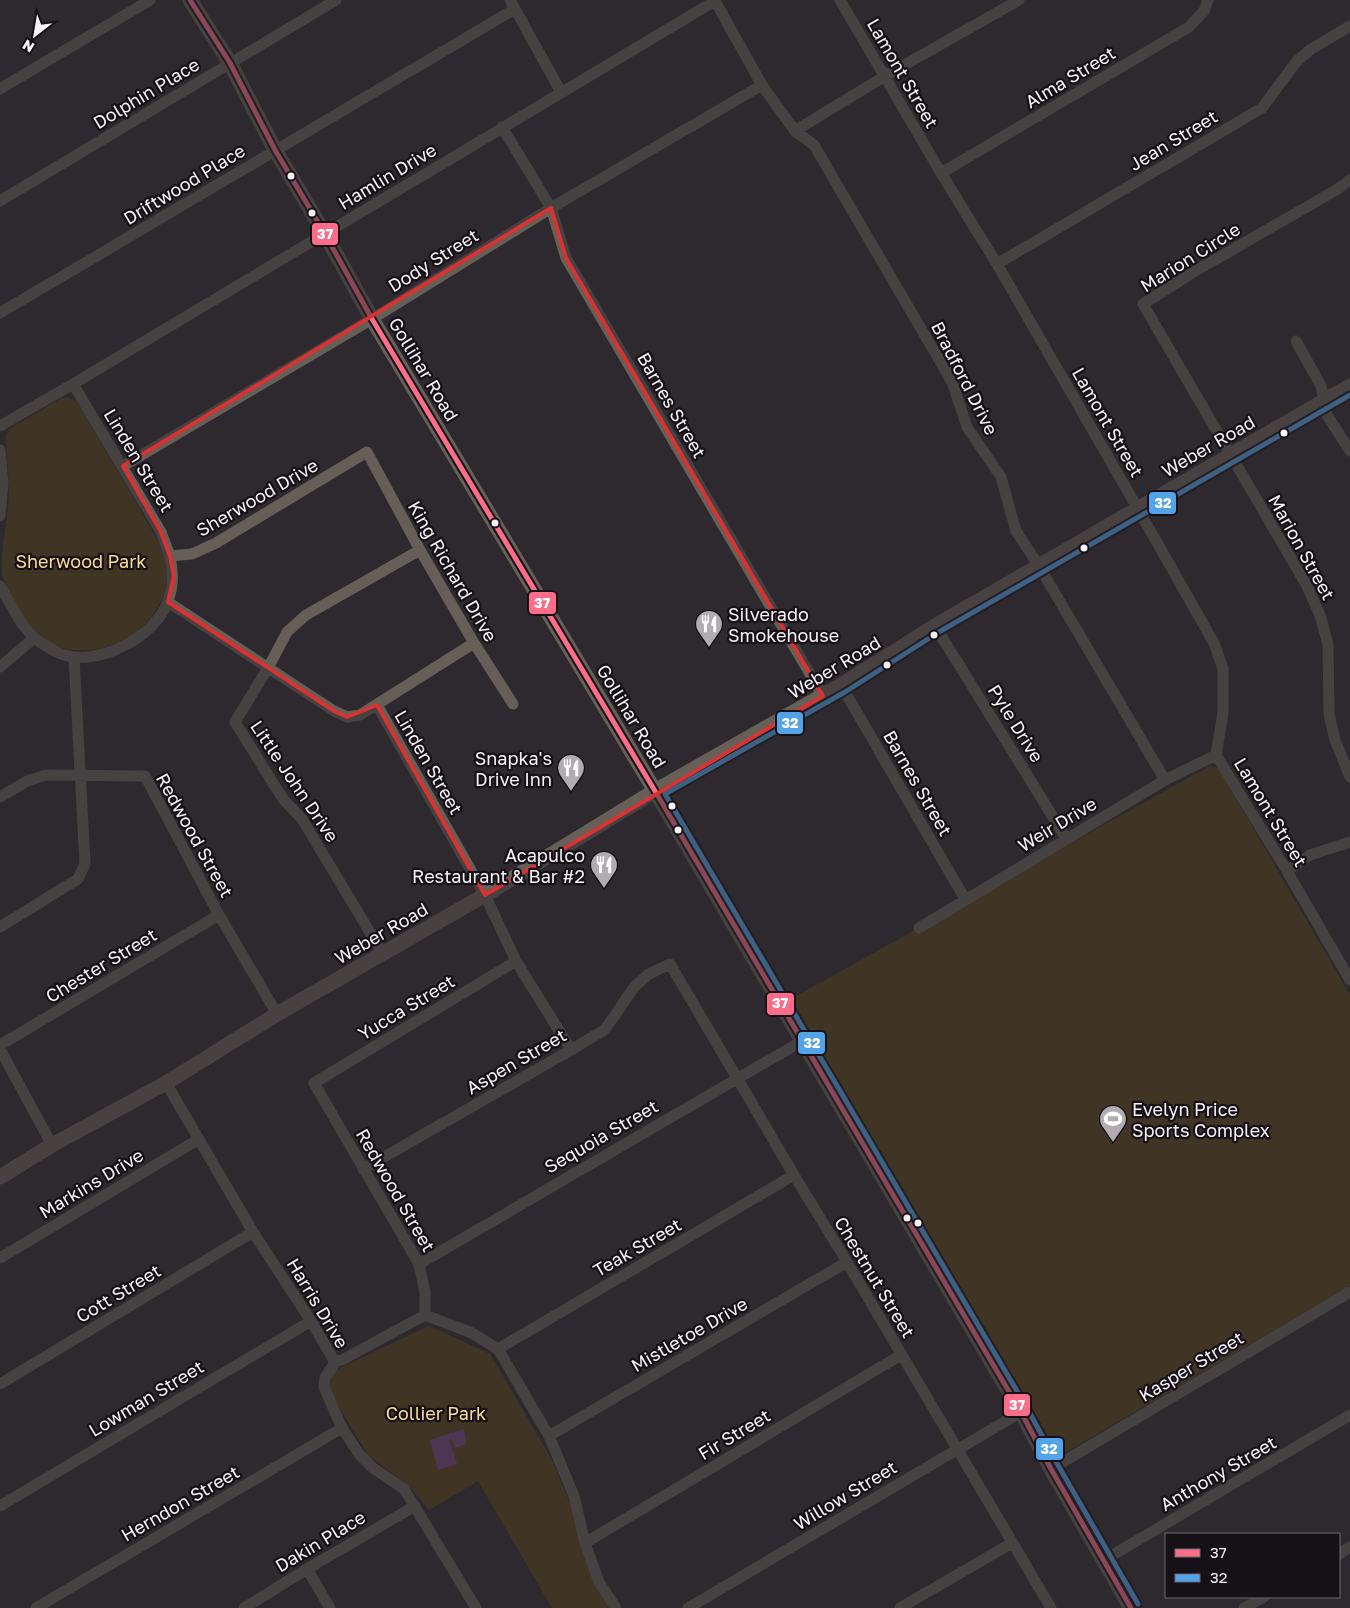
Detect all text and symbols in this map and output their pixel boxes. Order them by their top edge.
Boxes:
north arrow [10,10,60,60]
street label: Lamont Street [863,14,943,132]
text: N [19,37,37,57]
street label: Alma Street [1021,41,1119,113]
street label: Dolphin Place [89,53,203,133]
street label: Jean Street [1125,105,1221,175]
street label: Hamlin Drive [334,138,440,214]
street label: Driftwood Place [119,139,249,229]
unlabelled marker [286,171,296,181]
unlabelled marker [307,208,317,218]
street label: Marion Circle [1136,218,1244,296]
line badge: 37 [311,222,339,246]
street label: Dody Street [384,224,482,296]
text: 37 [317,225,333,242]
street label: Gollihar Road [385,313,463,425]
street label: Bradford Drive [927,318,1003,438]
street label: Barnes Street [633,348,711,462]
street label: Lamont Street [1068,363,1148,481]
street label: Linden Street [100,404,178,516]
street label: Weber Road [1157,410,1259,482]
unlabelled marker [1279,428,1289,438]
street label: Sherwood Drive [192,453,322,541]
street label: Marion Street [1264,490,1340,604]
line badge: 32 [1148,491,1177,515]
text: 32 [1154,494,1172,511]
street label: King Richard Drive [404,497,502,645]
unlabelled marker [490,518,500,528]
unlabelled marker [1079,543,1089,553]
park label: Sherwood Park [16,550,146,572]
line badge: 37 [528,591,557,615]
text: 37 [534,594,550,611]
place label: Silverado Smokehouse [728,603,839,646]
restaurant icon: Silverado Smokehouse [694,609,724,648]
unlabelled marker [929,630,939,640]
street label: Weber Road [784,631,884,703]
street label: Gollihar Road [593,660,671,772]
unlabelled marker [882,660,892,670]
street label: Pyle Drive [984,680,1048,766]
street label: Linden Street [390,706,468,818]
line badge: 32 [776,711,804,735]
text: 32 [781,714,799,731]
street label: Little John Drive [246,716,344,846]
street label: Barnes Street [879,726,957,840]
place label: Snapka's Drive Inn [475,747,552,790]
restaurant icon: Snapka's Drive Inn [556,753,586,792]
street label: Lamont Street [1230,754,1312,870]
street label: Redwood Street [152,769,238,901]
street label: Weir Drive [1014,792,1100,856]
unlabelled marker [667,801,677,811]
unlabelled marker [673,825,683,835]
place label: Acapulco Restaurant & Bar #2 [412,844,585,887]
restaurant icon: Acapulco Restaurant & Bar #2 [589,850,619,889]
street label: Weber Road [330,897,432,969]
street label: Chester Street [41,923,161,1007]
street label: Yucca Street [354,970,458,1044]
line badge: 37 [766,992,795,1016]
text: 37 [772,994,788,1011]
street label: Aspen Street [462,1024,570,1098]
line badge: 32 [797,1031,826,1055]
text: 32 [803,1034,821,1051]
street label: Sequoia Street [540,1095,662,1177]
place label: Evelyn Price Sports Complex [1132,1098,1270,1141]
sports icon: Evelyn Price Sports Complex [1098,1104,1128,1143]
street label: Redwood Street [352,1125,440,1255]
street label: Markins Drive [35,1143,147,1223]
street label: Chestnut Street [830,1212,920,1342]
street label: Teak Street [589,1213,685,1281]
unlabelled marker [902,1213,912,1223]
unlabelled marker [913,1218,923,1228]
street label: Harris Drive [282,1254,354,1352]
street label: Cott Street [72,1259,164,1327]
street label: Mistletoe Drive [627,1292,751,1376]
street label: Kasper Street [1135,1326,1247,1406]
street label: Lowman Street [85,1355,207,1441]
line badge: 37 [1003,1393,1031,1417]
text: 37 [1009,1396,1025,1413]
park label: Collier Park [386,1402,486,1424]
street label: Fir Street [694,1404,774,1464]
street label: Anthony Street [1156,1431,1280,1515]
line badge: 32 [1035,1437,1064,1461]
text: 32 [1040,1440,1058,1457]
street label: Willow Street [789,1456,901,1534]
street label: Herndon Street [117,1460,243,1546]
street label: Dakin Place [271,1505,369,1577]
legend [1165,1533,1340,1598]
text: 37 [1210,1543,1227,1561]
text: 32 [1210,1568,1227,1586]

